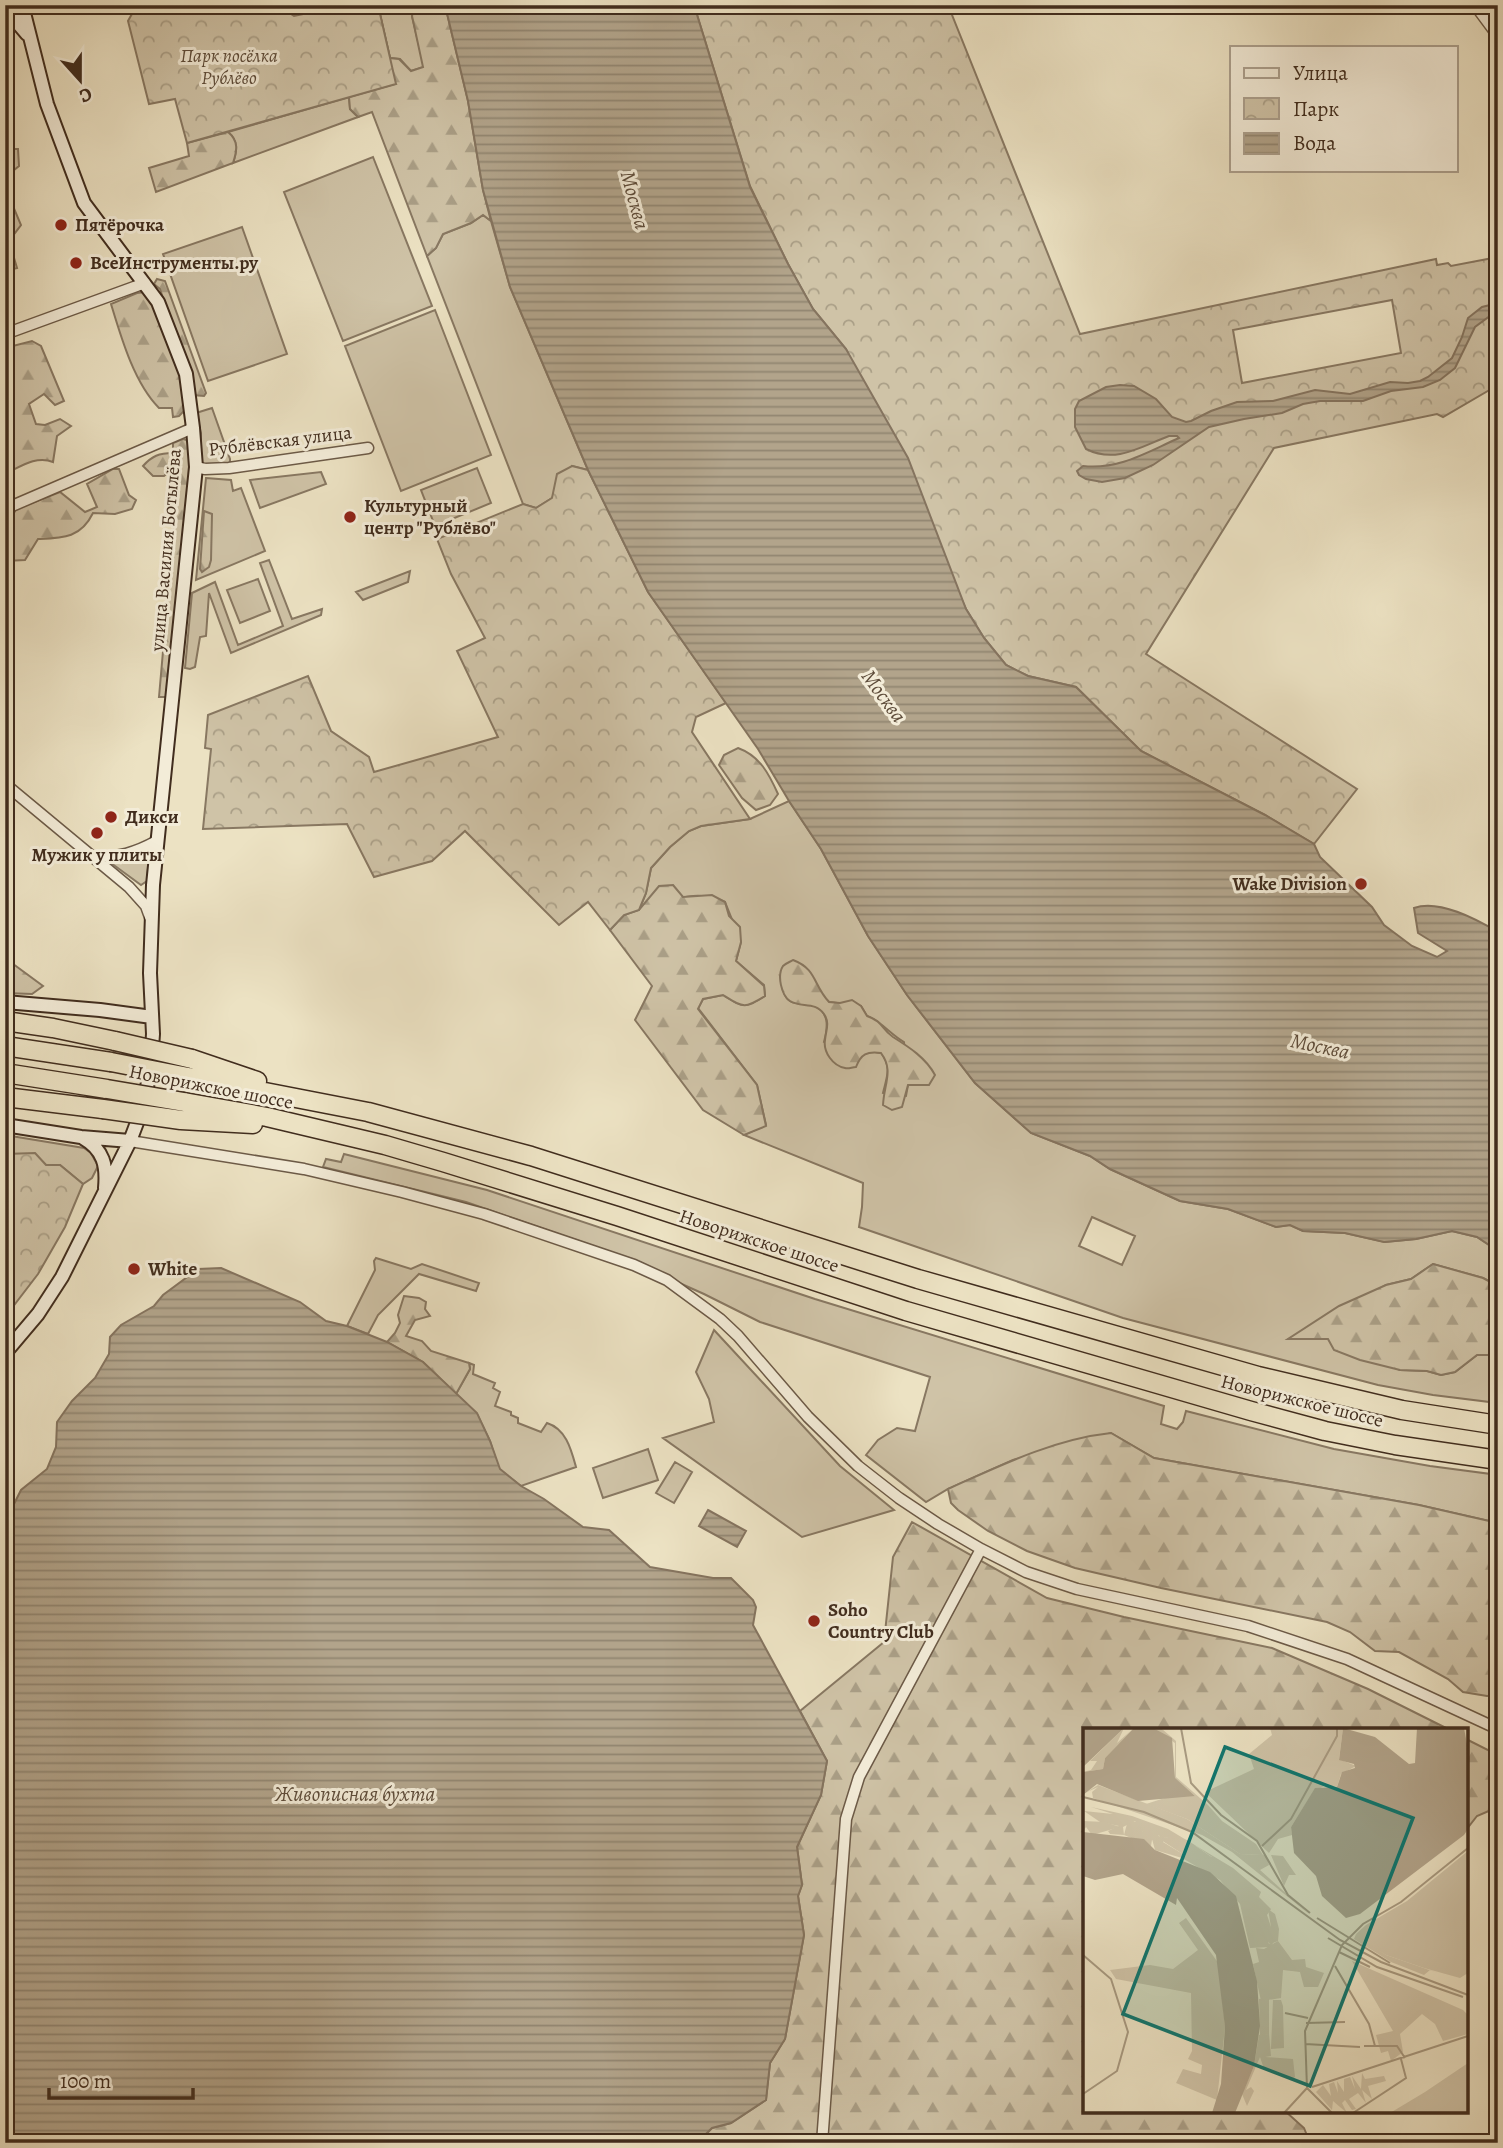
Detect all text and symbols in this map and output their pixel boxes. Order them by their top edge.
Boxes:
park label: Парк посёлка Рублёво [180,43,278,91]
north arrow [46,46,116,116]
legend [1230,46,1458,172]
text: Улица [1293,59,1348,87]
text: С [76,81,96,109]
text: Парк [1293,95,1339,123]
text: Вода [1293,129,1336,157]
water label: Москва [614,168,656,233]
place label: Пятёрочка [75,212,165,238]
marker: Пятёрочка [53,217,69,233]
place label: ВсеИнструменты.ру [90,250,259,276]
marker: ВсеИнструменты.ру [68,255,84,271]
street label: Рублёвская улица [207,419,353,463]
street label: улица Василия Ботылёва [144,447,188,653]
place label: Культурный центр "Рублёво" [364,493,496,541]
marker: Культурный центр "Рублёво" [342,509,358,525]
water label: Москва [855,664,913,729]
place label: Дикси [125,804,179,830]
marker: Дикси [103,809,119,825]
marker: Мужик у плиты [89,825,105,841]
place label: Мужик у плиты [32,842,162,868]
place label: Wake Division [1231,871,1347,897]
marker: Wake Division [1353,876,1369,892]
water label: Москва [1288,1026,1352,1066]
street label: Новорижское шоссе [127,1058,295,1116]
street label: Новорижское шоссе [676,1203,842,1279]
place label: White [147,1256,197,1282]
marker: White [126,1261,142,1277]
street label: Новорижское шоссе [1218,1368,1386,1434]
place label: Soho Country Club [828,1597,934,1645]
marker: Soho Country Club [806,1613,822,1629]
inset map [1083,1728,1468,2113]
water label: Живописная бухта [274,1780,435,1808]
scale bar [49,2057,192,2101]
text: 100 m [60,2067,111,2095]

